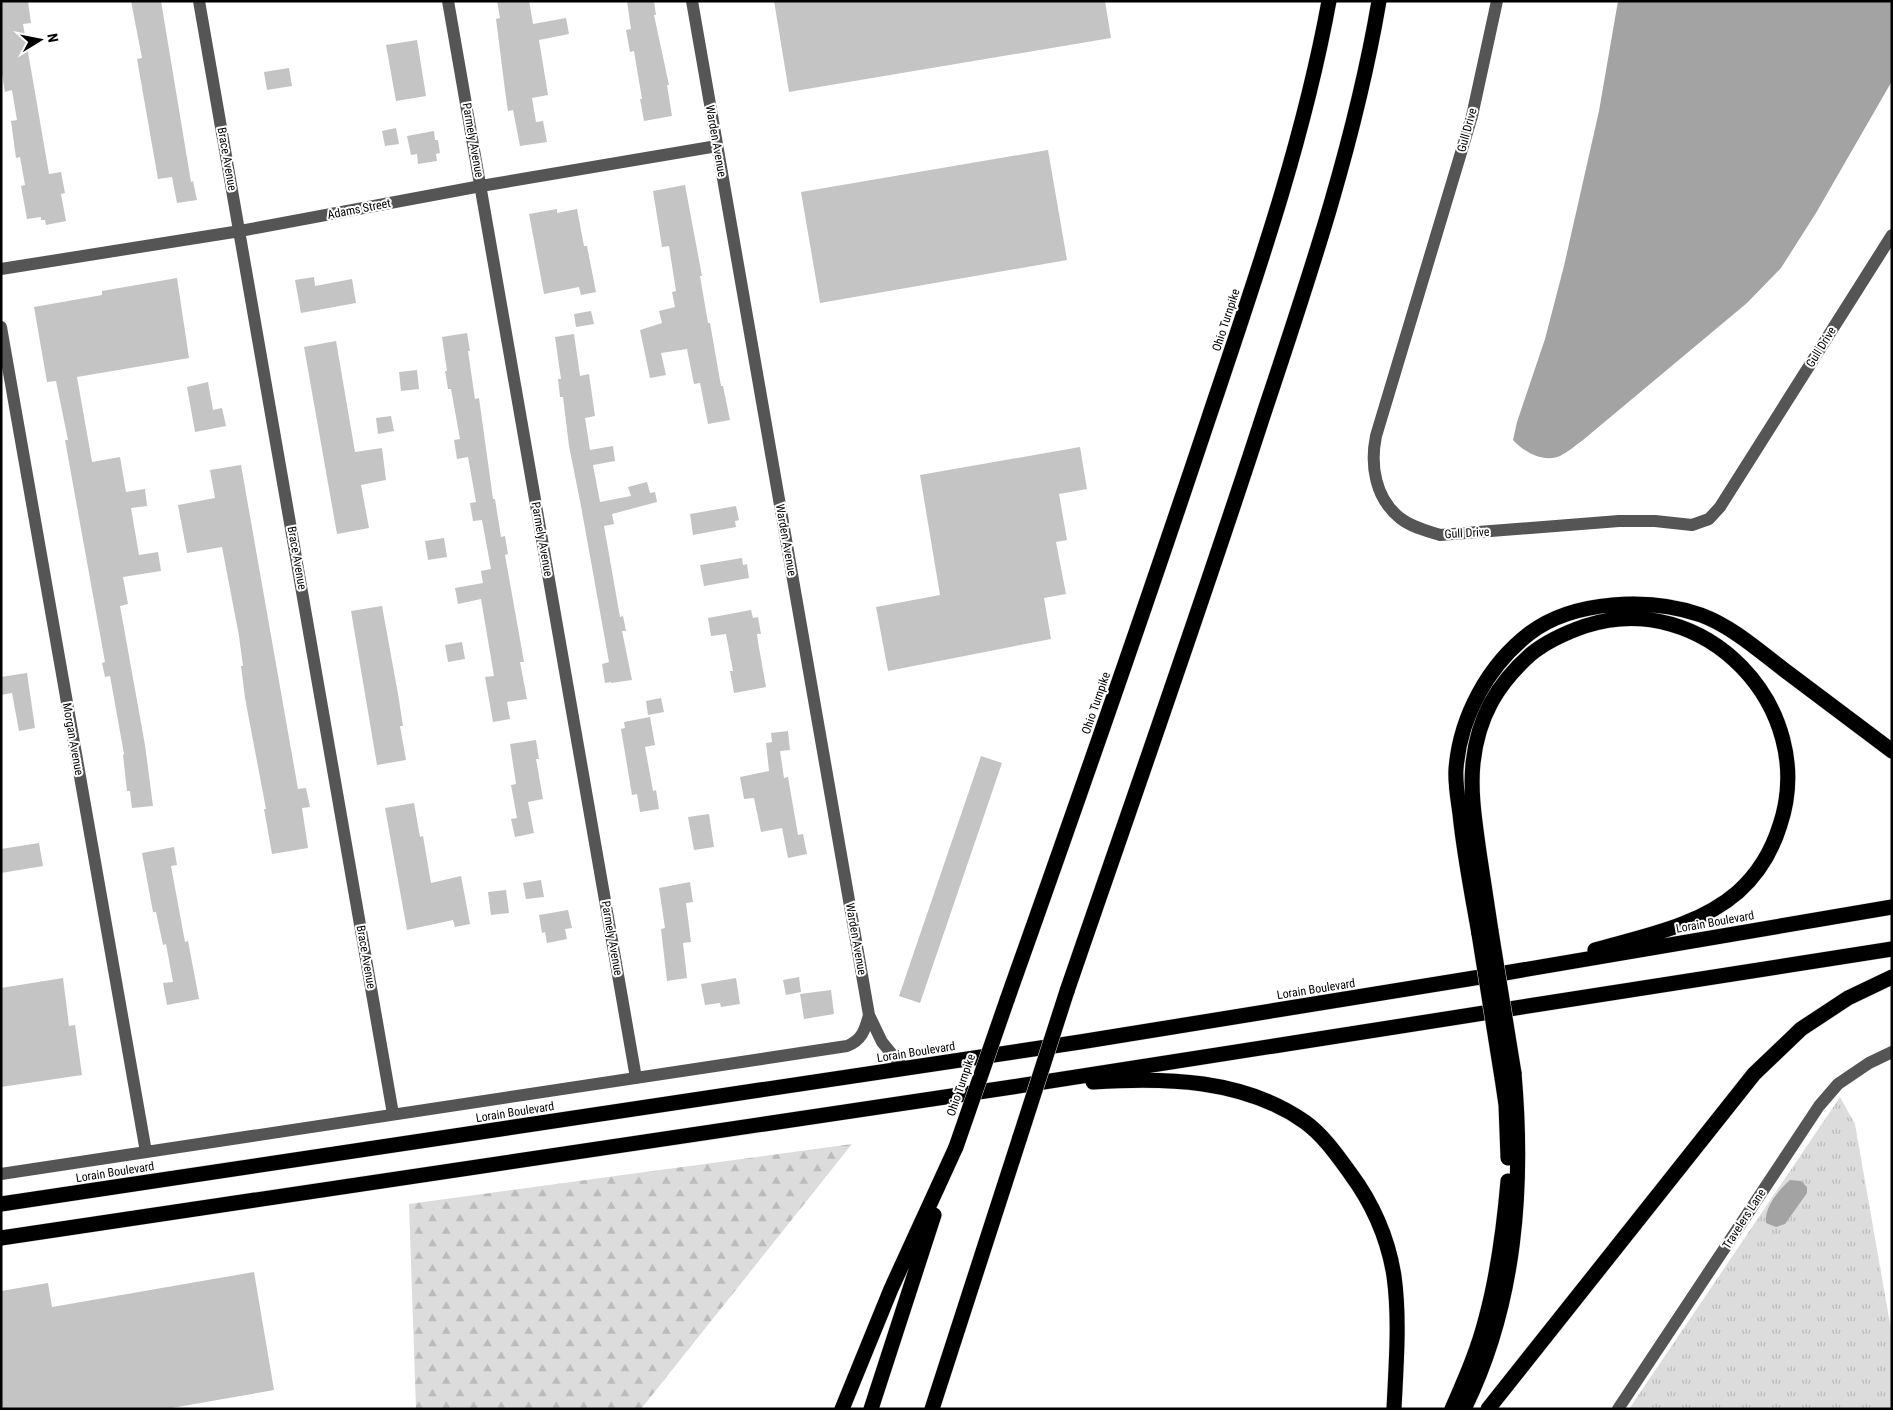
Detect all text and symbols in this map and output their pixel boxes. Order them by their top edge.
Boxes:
north arrow [15,15,65,65]
text: N [44,32,61,43]
street label: Parmely Avenue [460,102,487,179]
street label: Warden Avenue [703,104,729,178]
street label: Gull Drive [1454,106,1480,154]
street label: Brace Avenue [215,126,240,192]
street label: Adams Street [326,196,392,222]
street label: Ohio Turnpike [1209,287,1243,353]
street label: Gull Drive [1803,324,1839,370]
street label: Parmely Avenue [529,501,556,578]
street label: Warden Avenue [773,503,799,577]
street label: Brace Avenue [285,525,310,591]
street label: Gull Drive [1444,525,1490,541]
street label: Ohio Turnpike [1079,670,1113,736]
street label: Morgan Avenue [60,702,86,777]
street label: Parmely Avenue [599,900,626,977]
street label: Warden Avenue [843,902,869,976]
street label: Lorain Boulevard [1675,908,1755,936]
street label: Brace Avenue [354,924,379,990]
street label: Lorain Boulevard [1276,976,1356,1002]
street label: Lorain Boulevard [876,1039,956,1065]
street label: Ohio Turnpike [944,1052,978,1118]
street label: Lorain Boulevard [475,1099,555,1125]
street label: Lorain Boulevard [75,1159,155,1185]
street label: Travelers Lane [1719,1186,1769,1252]

